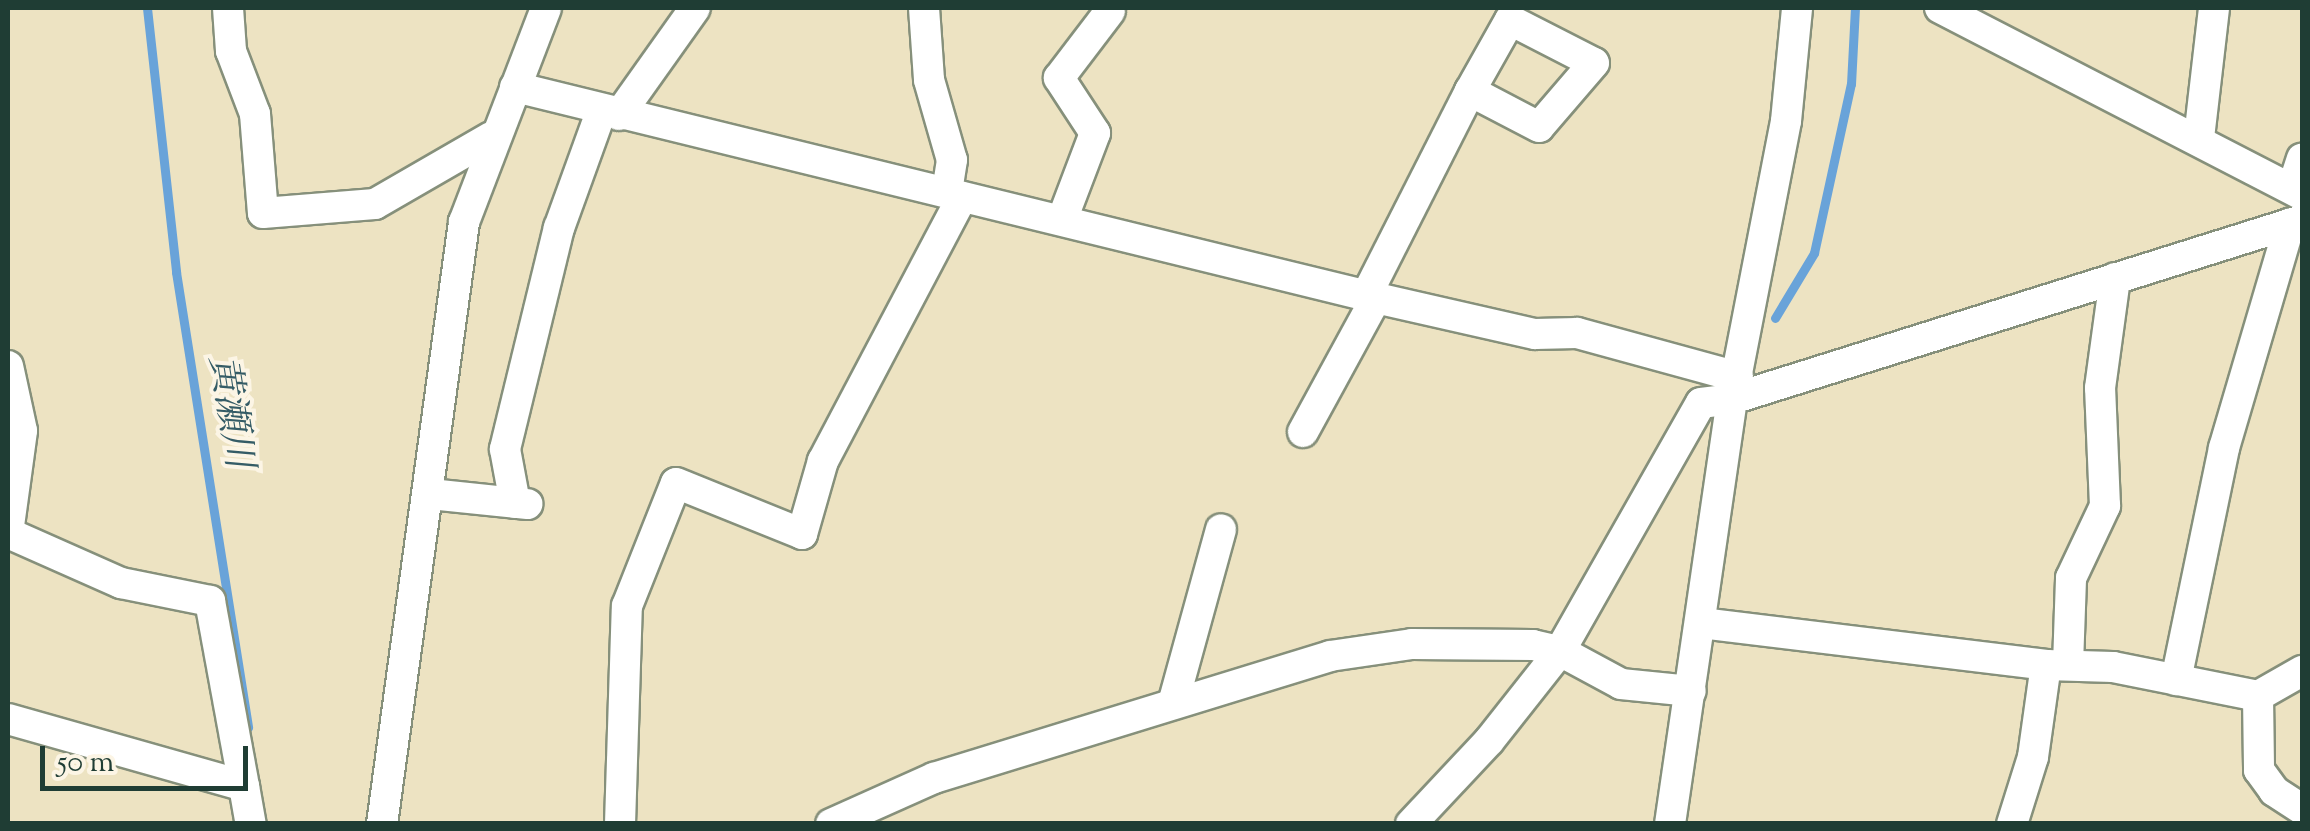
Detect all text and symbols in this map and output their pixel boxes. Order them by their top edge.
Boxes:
water label: 黄瀬川 [197,352,259,472]
scale bar [45,726,252,788]
text: 50 m [57,742,114,785]

